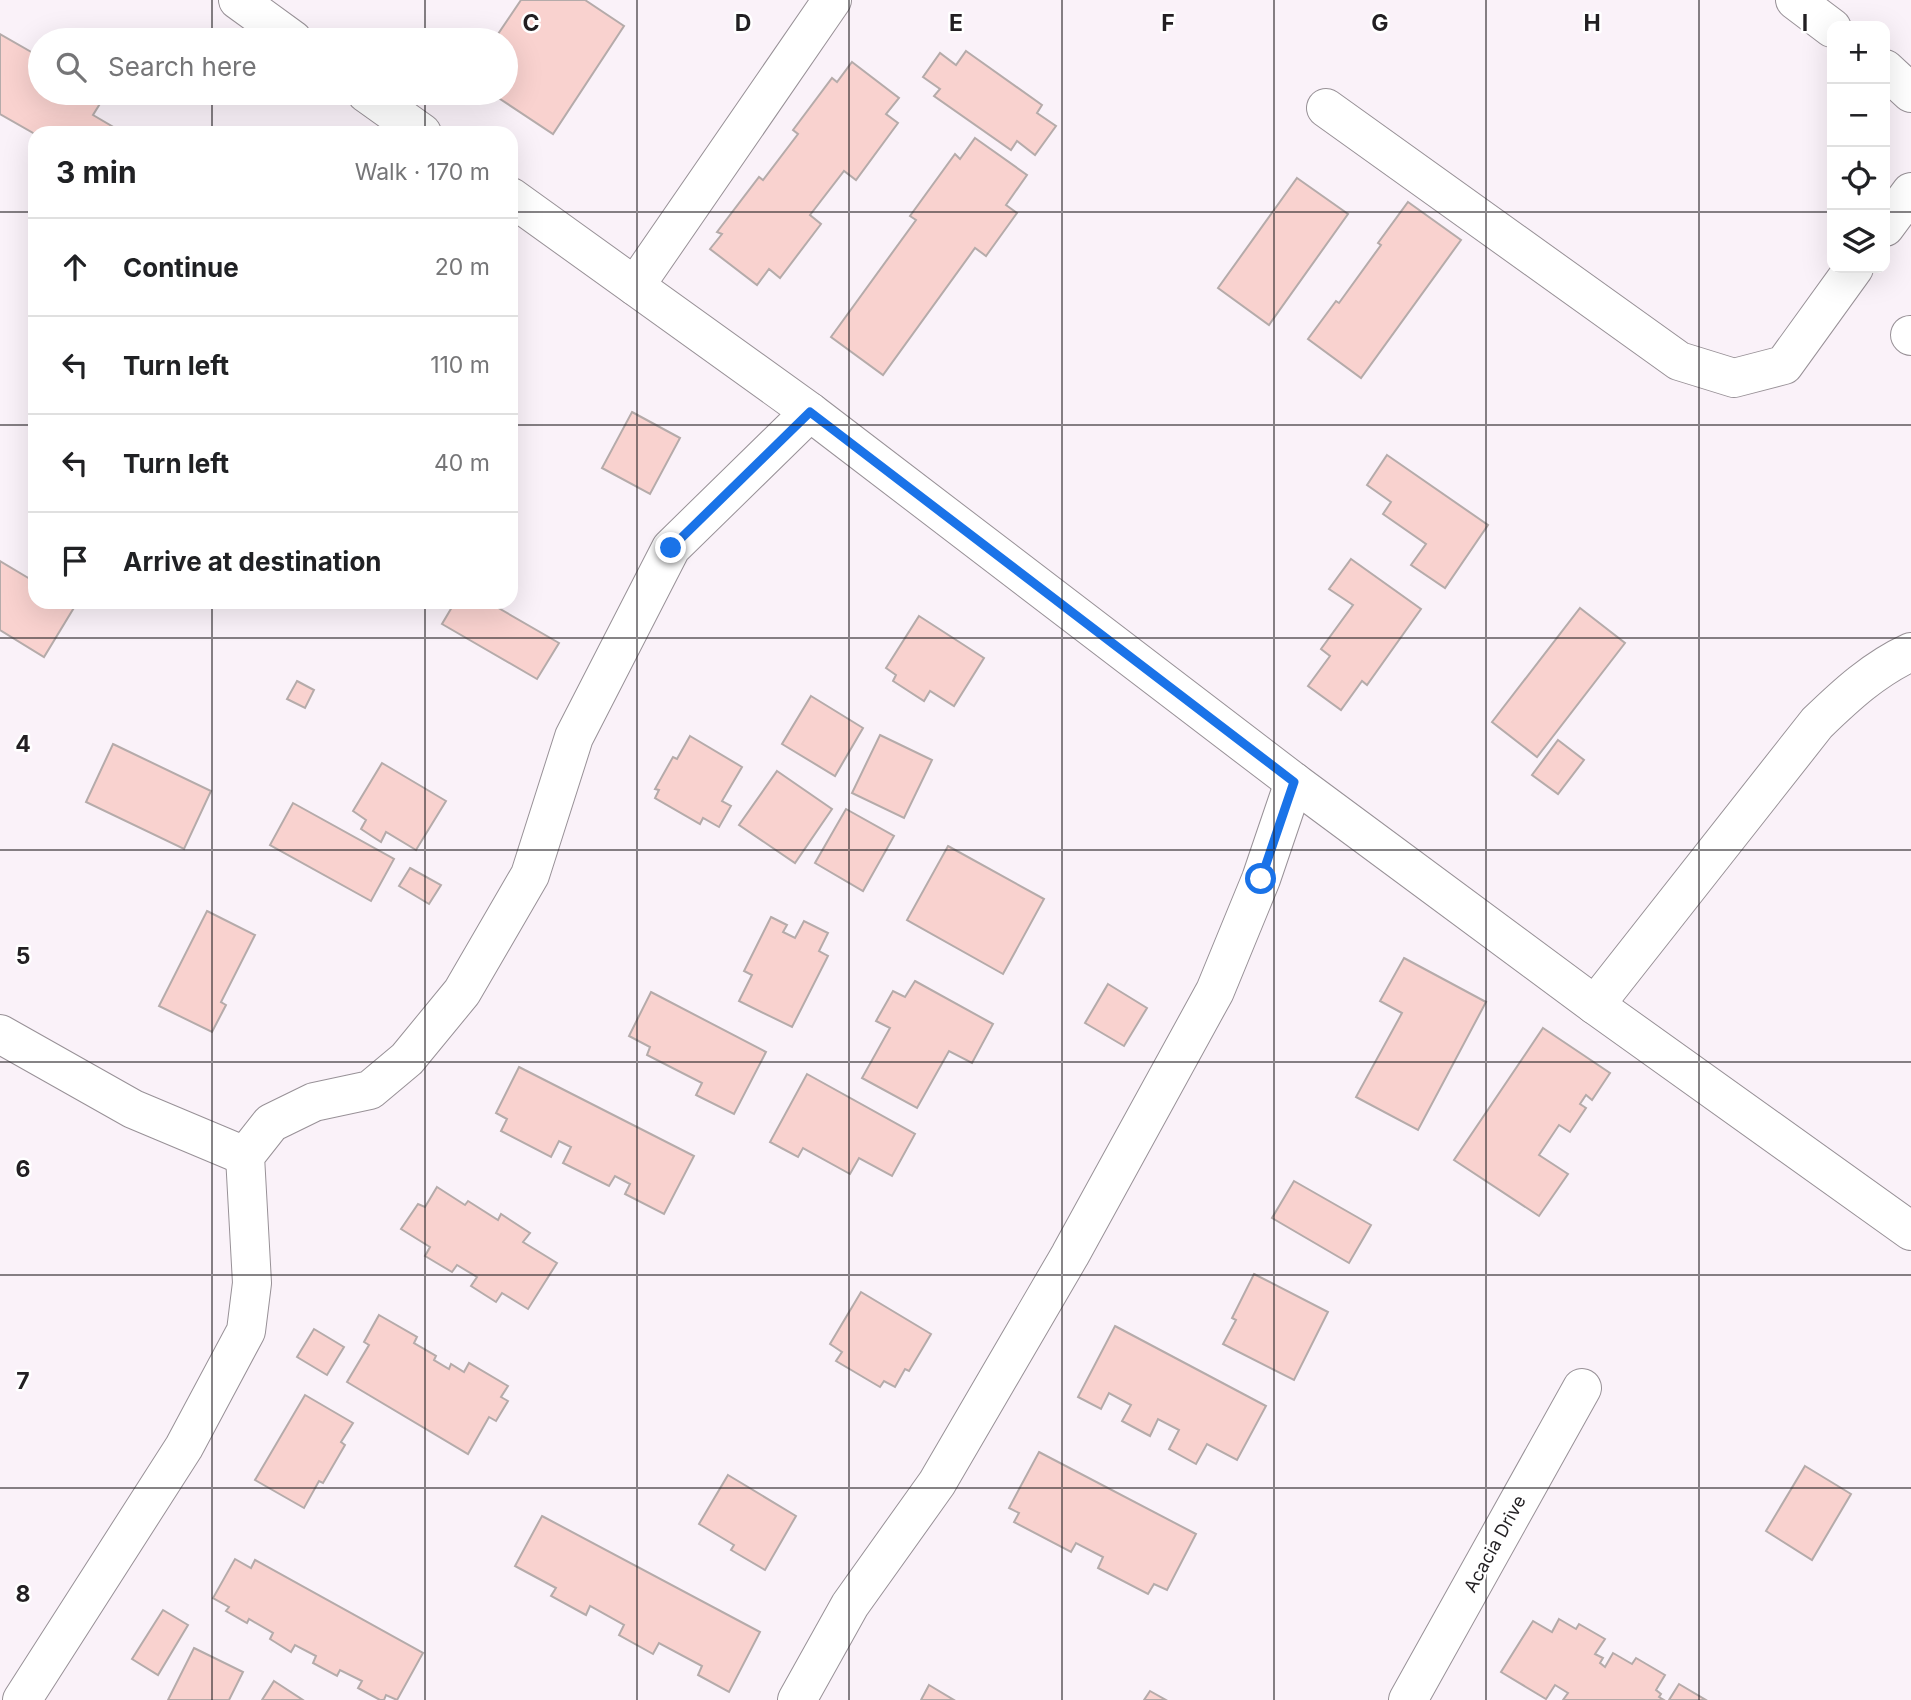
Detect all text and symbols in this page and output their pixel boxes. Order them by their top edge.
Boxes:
text: C [522,9,540,37]
text: D [735,9,751,37]
text: E [949,9,963,37]
text: F [1161,9,1175,37]
text: G [1371,9,1389,37]
text: H [1583,9,1601,37]
text: I [1802,9,1808,37]
map controls [1827,21,1890,273]
button: + [1827,21,1890,84]
search box [28,28,518,105]
icon: search [52,48,90,86]
text: Search here [108,51,257,82]
button: − [1827,84,1890,147]
button: locate [1827,147,1890,210]
text: 3 min [56,154,137,190]
text: Walk · 170 m [355,158,490,186]
button: layers [1827,210,1890,273]
icon: ahead [56,248,94,286]
text: Continue [123,252,239,283]
text: 20 m [435,253,490,281]
icon: left [56,346,94,384]
text: Turn left [123,350,229,381]
text: 110 m [430,351,490,379]
icon: left [56,444,94,482]
text: Turn left [123,448,229,479]
text: 40 m [434,449,490,477]
route end [655,532,686,563]
icon: arrive [56,542,94,580]
text: Arrive at destination [123,546,382,577]
text: 4 [15,730,31,758]
route start [1245,863,1276,894]
text: 5 [16,942,30,970]
text: 6 [16,1155,30,1183]
text: 7 [16,1367,30,1395]
street label: Acacia Drive [1459,1492,1530,1596]
text: 8 [16,1580,30,1608]

